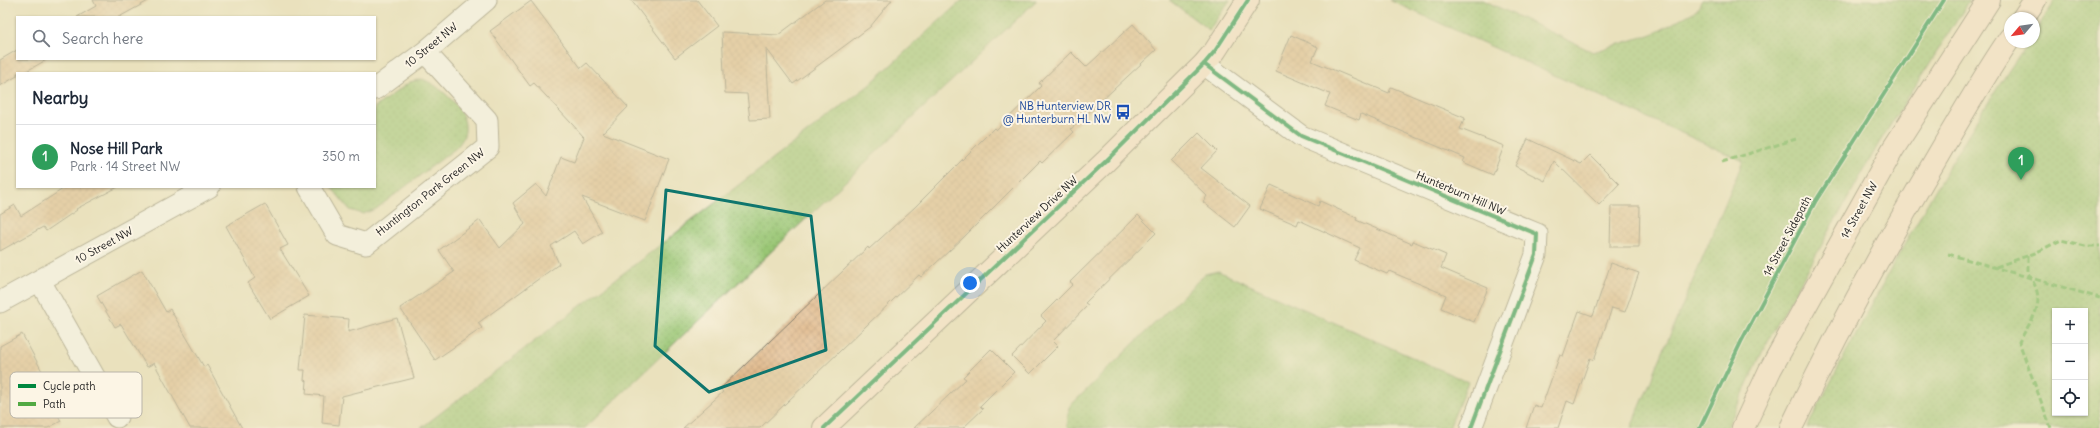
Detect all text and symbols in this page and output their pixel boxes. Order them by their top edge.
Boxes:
north arrow [2004,12,2040,48]
search box [16,16,376,60]
street label: 10 Street NW [402,19,460,71]
icon: search [30,27,52,49]
text: Search here [62,29,143,48]
text: Nearby [32,87,88,109]
place label: NB Hunterview DR @ Hunterburn HL NW [1003,99,1111,126]
bus stop icon: NB Hunterview DR @ Hunterburn HL NW [1114,103,1132,121]
text: Nose Hill Park [70,139,163,158]
street label: Huntington Park Green NW [373,145,487,239]
pin: 1 [2008,147,2034,180]
text: 1 [42,148,48,165]
text: 350 m [322,148,360,165]
text: Park · 14 Street NW [70,158,180,175]
street label: Hunterburn Hill NW [1414,168,1508,218]
street label: Hunterview Drive NW [994,173,1080,255]
street label: 14 Street NW [1838,179,1880,241]
street label: 14 Street Sidepath [1760,193,1814,279]
street label: 10 Street NW [73,223,135,267]
your location [960,273,980,293]
map controls [2052,308,2088,416]
button: + [2052,308,2088,344]
button: − [2052,344,2088,380]
legend [10,372,142,418]
text: Cycle path [43,379,96,393]
button: locate [2052,380,2088,416]
text: Path [43,397,66,411]

